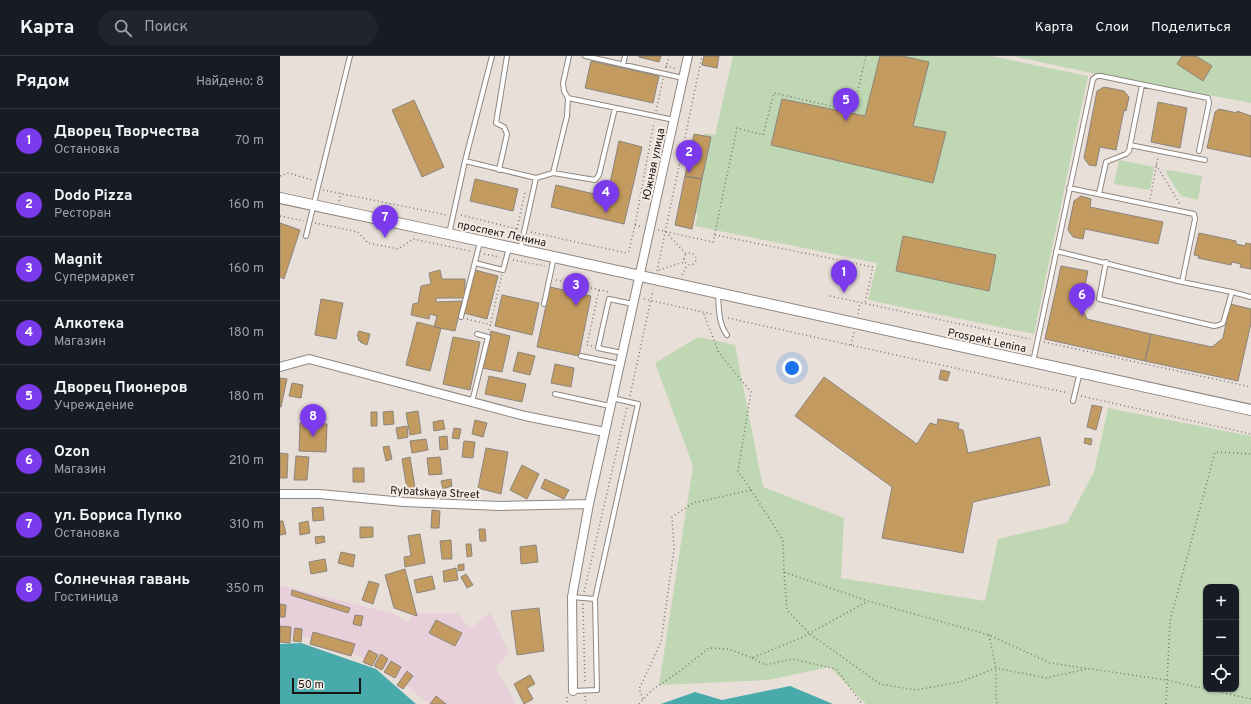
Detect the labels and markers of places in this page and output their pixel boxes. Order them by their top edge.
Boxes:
pin: 5 [833,88,859,121]
pin: 2 [676,140,702,173]
pin: 4 [593,180,619,213]
pin: 7 [372,205,398,238]
pin: 1 [831,260,857,293]
pin: 3 [563,273,589,306]
pin: 6 [1069,283,1095,316]
pin: 8 [300,404,326,437]

